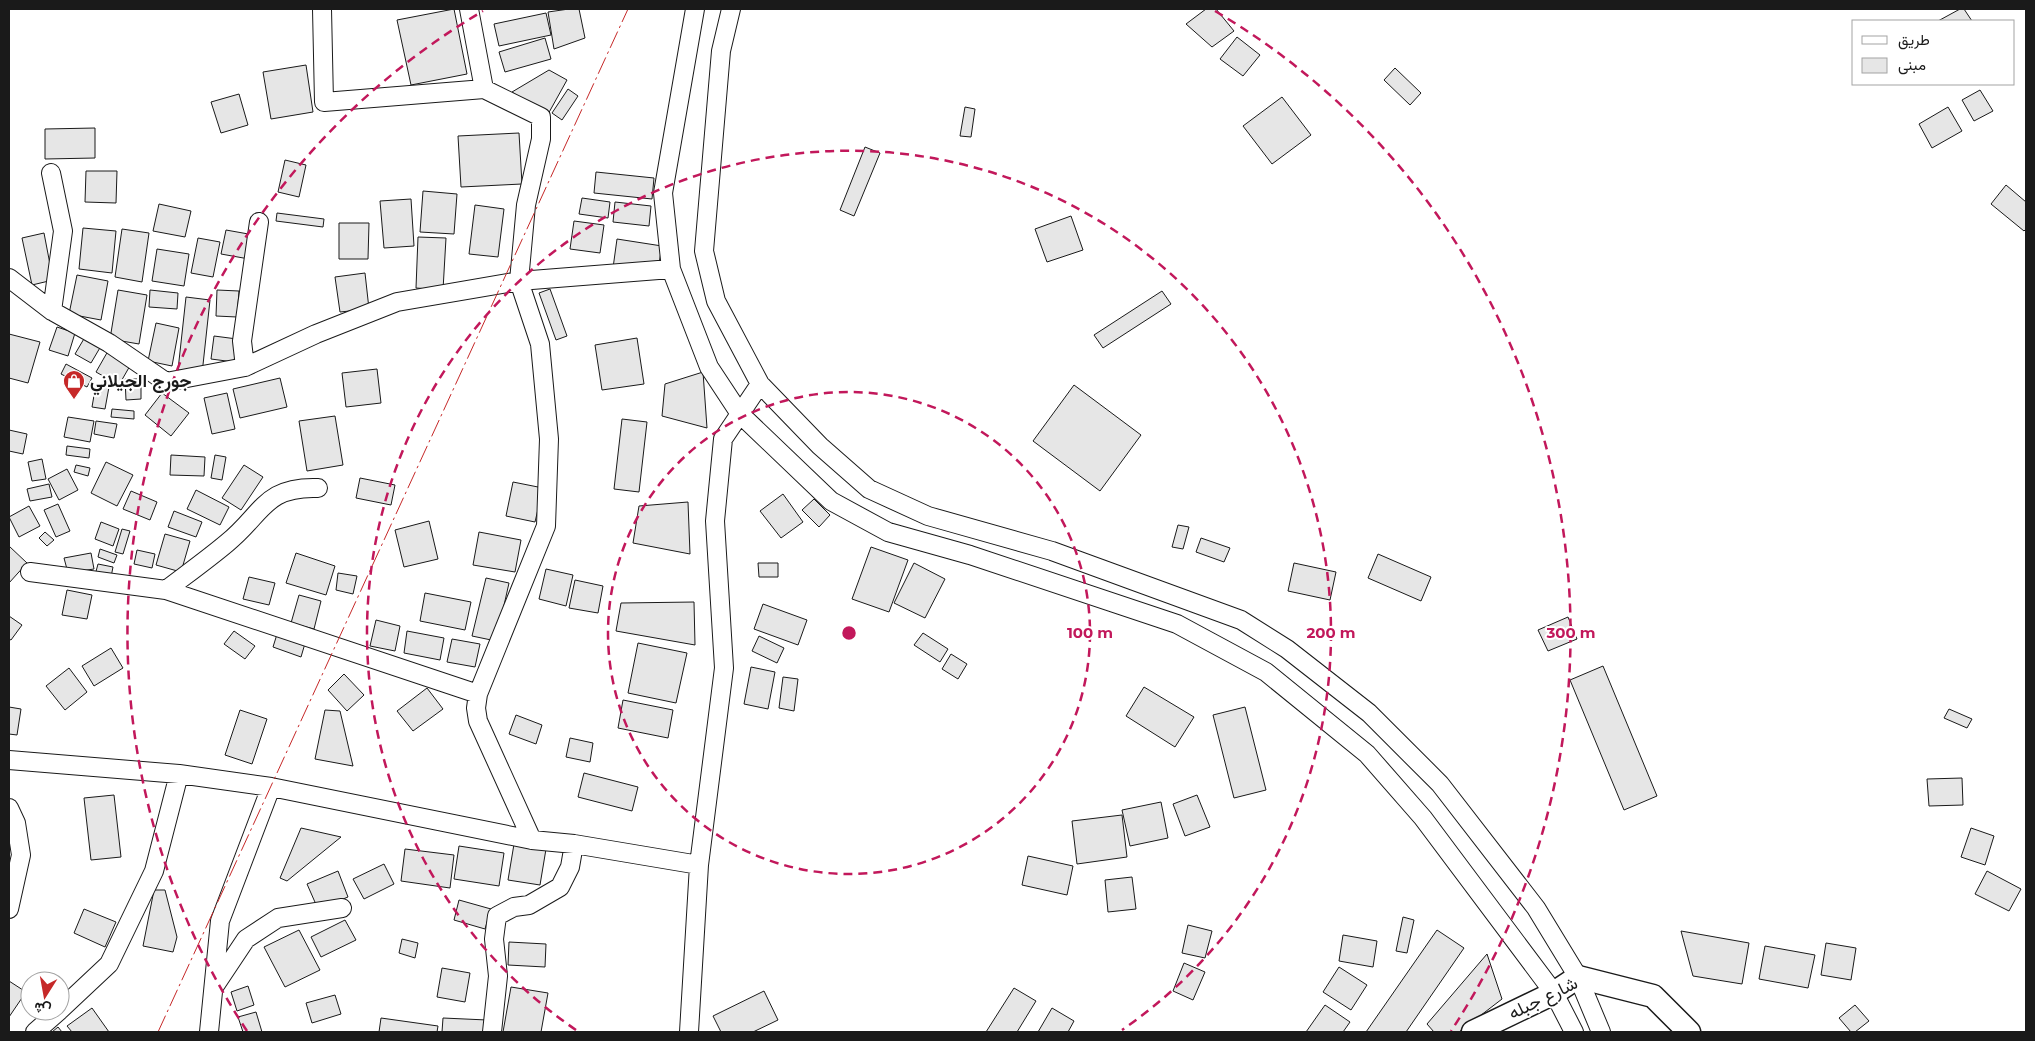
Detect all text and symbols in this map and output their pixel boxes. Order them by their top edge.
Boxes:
legend [1852,20,2015,85]
text: طريق [1898,30,1930,50]
text: مبنى [1898,55,1926,75]
shop icon: جورج الجيلاني [62,369,86,400]
place label: جورج الجيلاني [90,370,191,396]
text: 100 m [1067,623,1113,642]
text: 200 m [1306,623,1356,642]
text: 300 m [1545,623,1596,642]
centre of rings [840,624,858,642]
north arrow [20,971,70,1021]
street label: شارع جبله [1505,972,1582,1025]
text: ش [32,998,52,1019]

